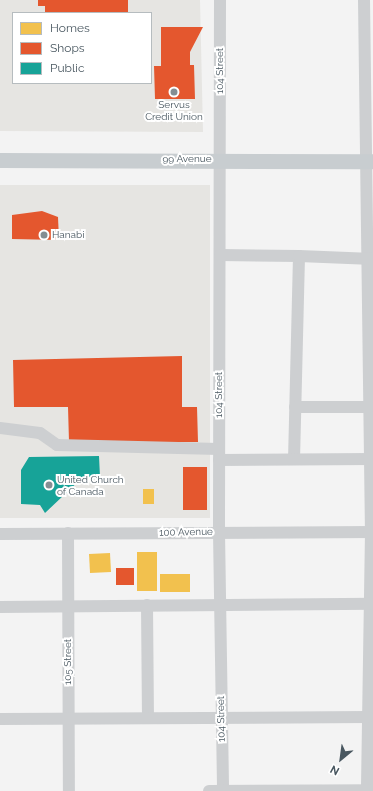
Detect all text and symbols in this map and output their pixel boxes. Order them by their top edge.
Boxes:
legend [12,12,152,84]
text: Homes [50,21,90,35]
text: Shops [50,41,85,55]
street label: 104 Street [214,48,226,94]
text: Public [50,61,84,75]
marker: Servus Credit Union [169,87,179,97]
place label: Servus Credit Union [145,98,203,122]
street label: 99 Avenue [162,153,212,165]
place label: Hanabi [52,229,84,241]
marker: Hanabi [39,230,49,240]
street label: 104 Street [213,372,225,418]
place label: United Church of Canada [57,473,124,496]
marker: United Church of Canada [44,480,54,490]
street label: 100 Avenue [159,526,213,538]
street label: 105 Street [62,639,74,685]
street label: 104 Street [215,696,227,742]
north arrow [321,739,361,779]
text: N [328,762,342,778]

